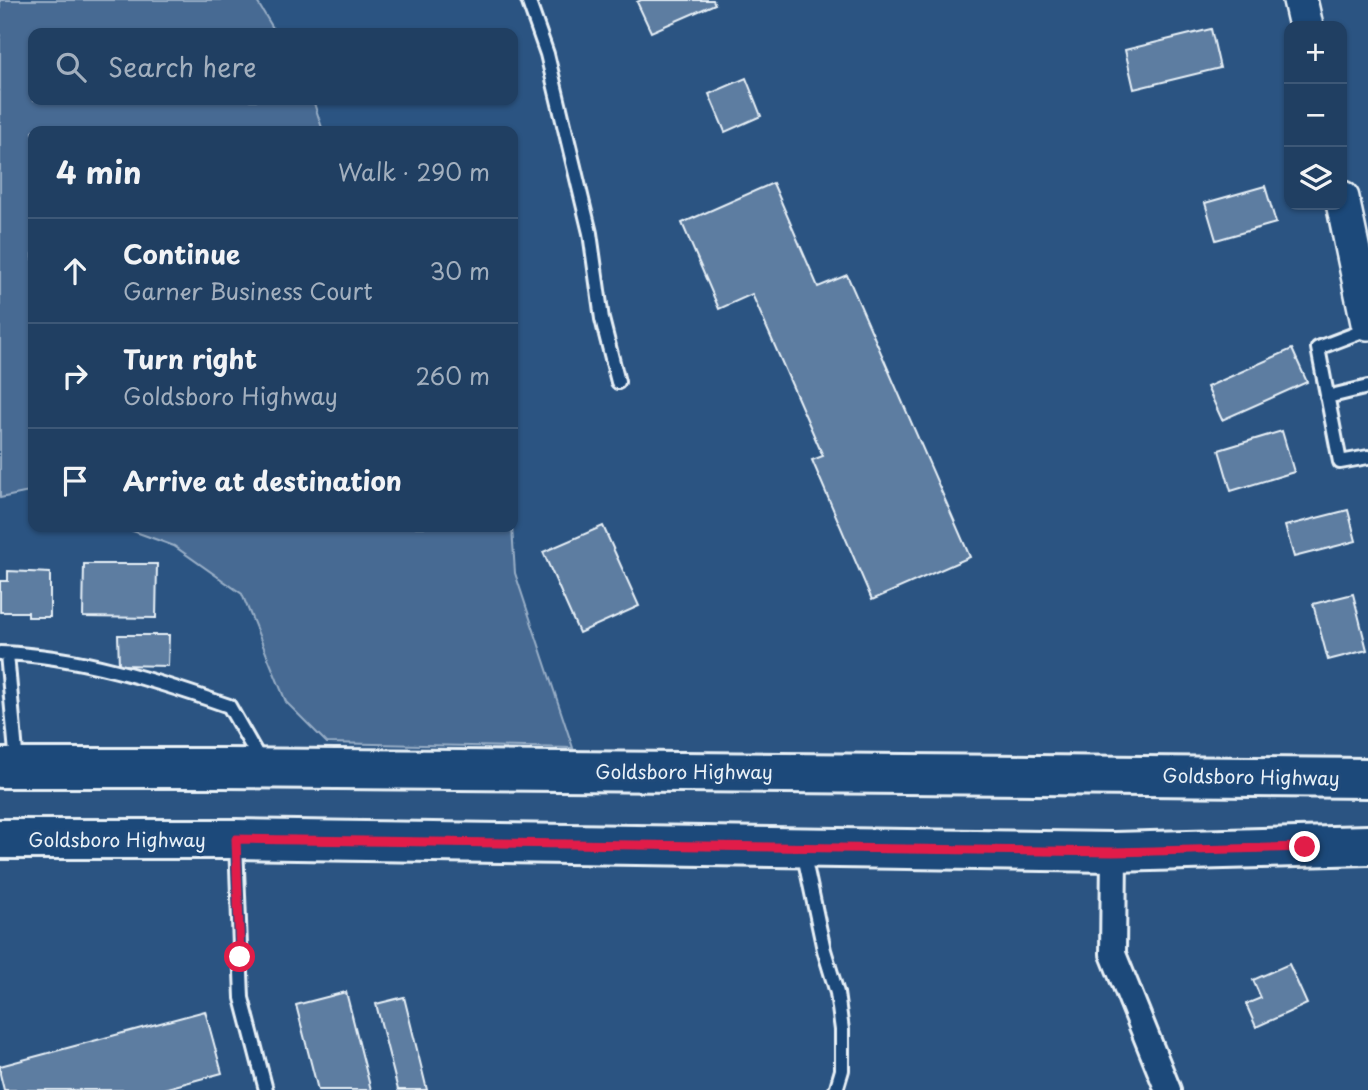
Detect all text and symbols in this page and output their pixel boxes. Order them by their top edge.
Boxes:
map controls [1284,21,1347,210]
button: + [1284,21,1347,84]
search box [28,28,518,105]
text: Search here [108,47,257,86]
icon: search [52,48,90,86]
button: − [1284,84,1347,147]
button: layers [1284,147,1347,210]
text: 4 min [56,149,142,194]
text: Walk · 290 m [338,154,490,189]
text: Continue [123,234,240,273]
icon: ahead [56,252,94,290]
text: 30 m [429,253,490,288]
text: Garner Business Court [123,273,373,308]
text: Turn right [123,339,257,378]
icon: right [56,357,94,395]
text: 260 m [415,358,490,393]
text: Goldsboro Highway [123,378,338,413]
text: Arrive at destination [123,461,402,500]
icon: arrive [56,462,94,500]
street label: Goldsboro Highway [595,757,773,785]
street label: Goldsboro Highway [1162,760,1340,792]
street label: Goldsboro Highway [28,825,206,853]
route end [1289,831,1320,862]
route start [224,941,255,972]

